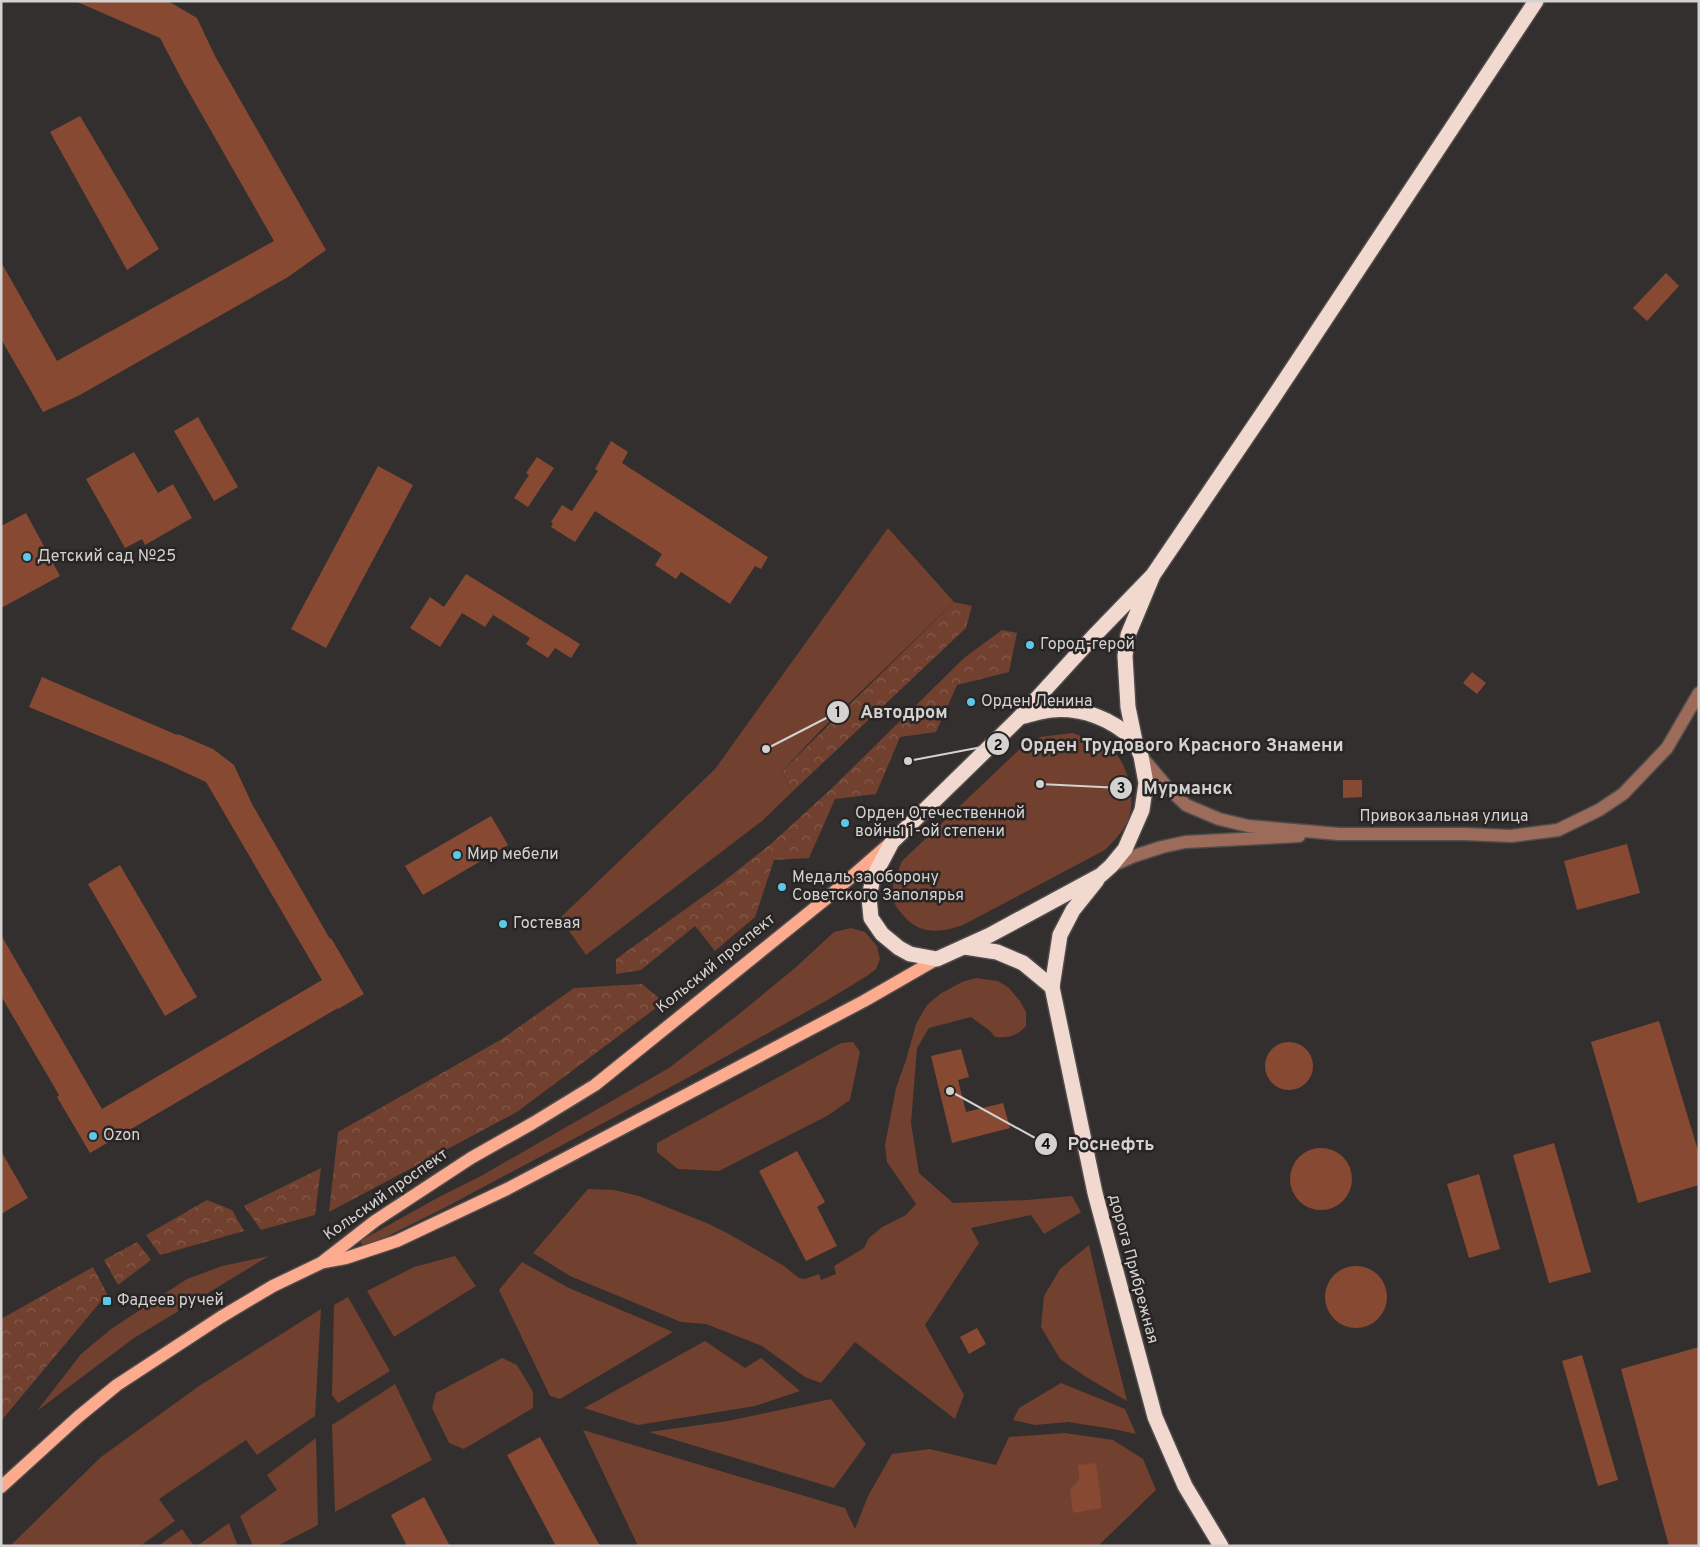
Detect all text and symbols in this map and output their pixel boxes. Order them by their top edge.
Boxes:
place label: Детский сад №25 [37,547,176,567]
marker: Детский сад №25 [21,551,33,563]
place label: Город-герой [1040,635,1135,655]
marker: Город-герой [1024,639,1036,651]
place label: Орден Ленина [981,692,1093,712]
callout: Автодром [825,695,958,728]
marker: Орден Ленина [965,696,977,708]
text: Автодром [860,702,948,725]
text: 1 [835,704,841,723]
callout: Орден Трудового Красного Знамени [985,728,1354,761]
text: Орден Трудового Красного Знамени [1020,735,1344,758]
text: 2 [993,737,1003,756]
callout: Мурманск [1108,771,1243,804]
text: Мурманск [1143,778,1233,801]
text: 3 [1117,780,1126,799]
place label: Орден Отечественной войны 1-ой степени [855,804,1025,842]
street label: Привокзальная улица [1360,807,1528,827]
marker: Орден Отечественной войны 1-ой степени [839,817,851,829]
place label: Мир мебели [467,845,559,865]
marker: Мир мебели [451,849,463,861]
place label: Медаль за оборону Советского Заполярья [792,868,964,906]
marker: Медаль за оборону Советского Заполярья [776,881,788,893]
street label: Кольский проспект [652,910,780,1018]
place label: Гостевая [513,914,580,934]
marker: Гостевая [497,918,509,930]
place label: Ozon [103,1126,140,1146]
callout: Роснефть [1033,1127,1165,1160]
marker: Ozon [87,1130,99,1142]
text: Роснефть [1068,1134,1154,1157]
text: 4 [1041,1136,1051,1155]
street label: Кольский проспект [320,1145,452,1245]
street label: дорога Прибрежная [1103,1192,1163,1346]
place label: Фадеев ручей [117,1291,224,1311]
marker: Фадеев ручей [101,1295,113,1307]

